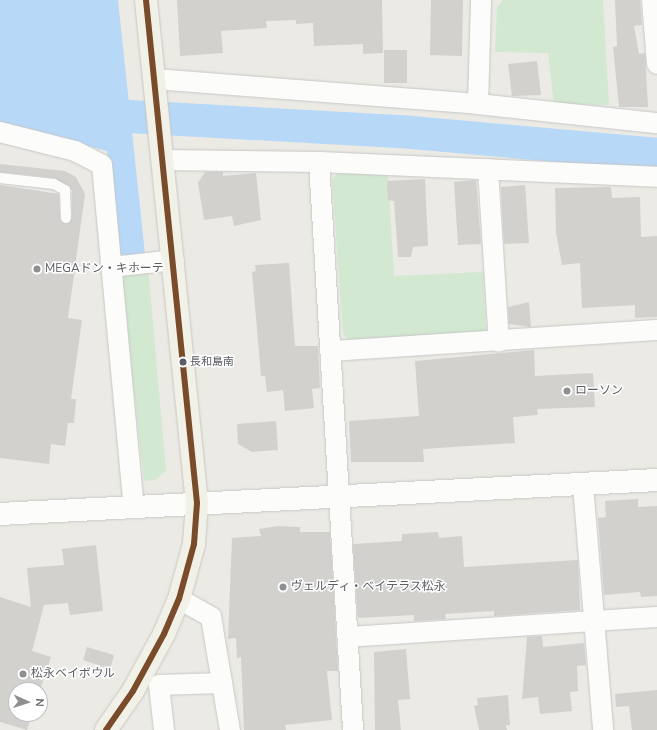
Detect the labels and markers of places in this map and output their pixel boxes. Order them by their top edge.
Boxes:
place label: MEGAドン・キホーテ [45,262,164,276]
marker: MEGAドン・キホーテ [32,264,42,274]
place label: 長和島南 [190,355,234,369]
marker: 長和島南 [178,357,188,367]
place label: ローソン [575,384,623,398]
marker: ローソン [562,386,572,396]
place label: ヴェルディ・ベイテラス松永 [291,580,447,594]
marker: ヴェルディ・ベイテラス松永 [278,582,288,592]
place label: 松永ベイボウル [31,667,115,681]
marker: 松永ベイボウル [18,669,28,679]

